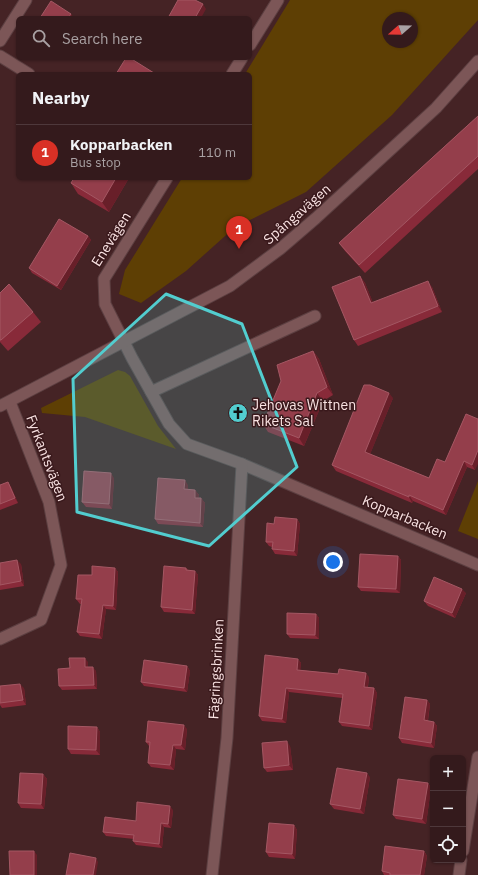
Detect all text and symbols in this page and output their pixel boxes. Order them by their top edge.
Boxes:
north arrow [382,12,418,48]
search box [16,16,252,60]
icon: search [30,27,52,49]
text: Search here [62,29,142,48]
text: Nearby [32,87,90,109]
text: Kopparbacken [70,135,172,154]
text: 1 [41,144,49,161]
text: 110 m [198,144,236,161]
text: Bus stop [70,154,121,171]
street label: Spångavägen [260,180,334,248]
street label: Enevägen [87,208,135,270]
pin: 1 [226,216,252,249]
place label: Jehovas Wittnen Rikets Sal [252,396,356,430]
church icon: Jehovas Wittnen Rikets Sal [227,402,249,424]
street label: Fyrkantsvägen [22,412,72,504]
street label: Kopparbacken [360,491,450,543]
your location [323,552,343,572]
street label: Fägringsbrinken [204,618,228,720]
map controls [430,755,466,863]
button: + [430,755,466,791]
button: − [430,791,466,827]
button: locate [430,827,466,863]

